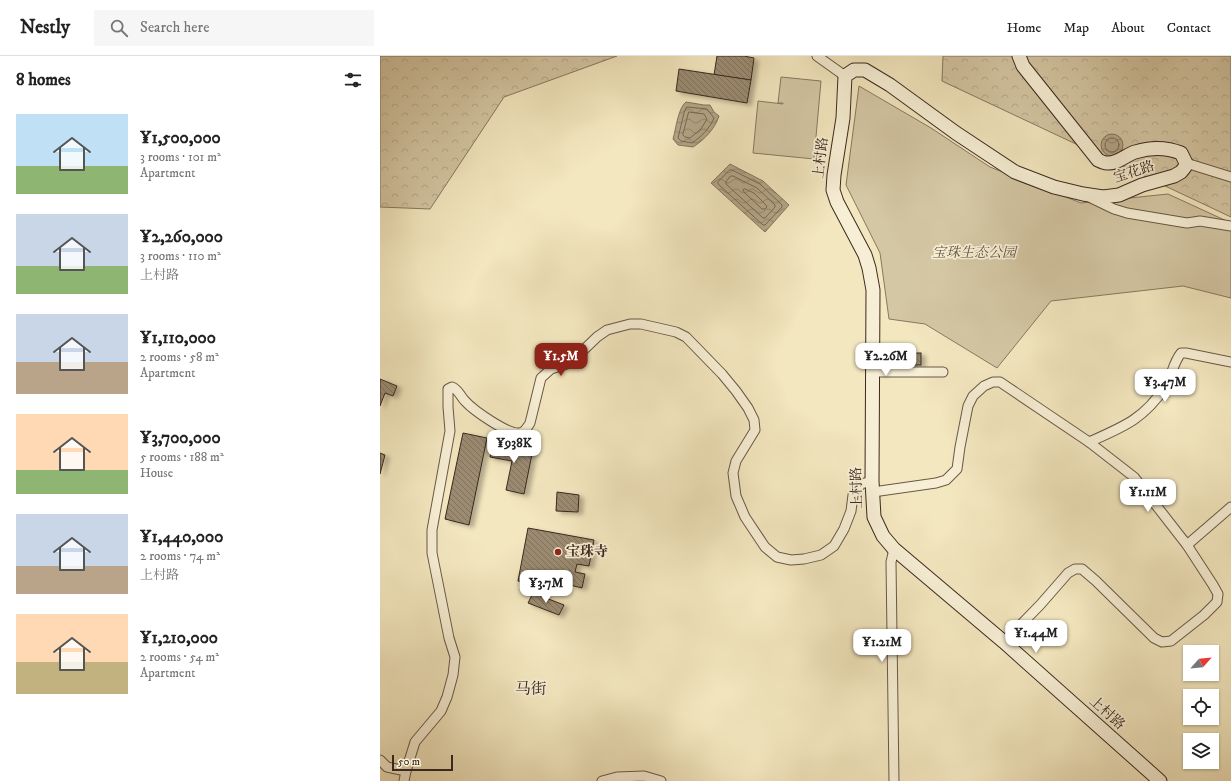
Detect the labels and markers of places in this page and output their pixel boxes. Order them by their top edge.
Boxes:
pin: ¥1.5M [533,343,589,377]
pin: ¥2.26M [853,343,919,377]
pin: ¥3.47M [1132,369,1198,403]
pin: ¥938K [486,430,542,464]
pin: ¥1.11M [1115,479,1181,513]
place label: 宝珠寺 [566,543,608,561]
marker: 宝珠寺 [553,547,563,557]
pin: ¥3.7M [518,570,574,604]
pin: ¥1.44M [1003,620,1069,654]
pin: ¥1.21M [849,629,915,663]

